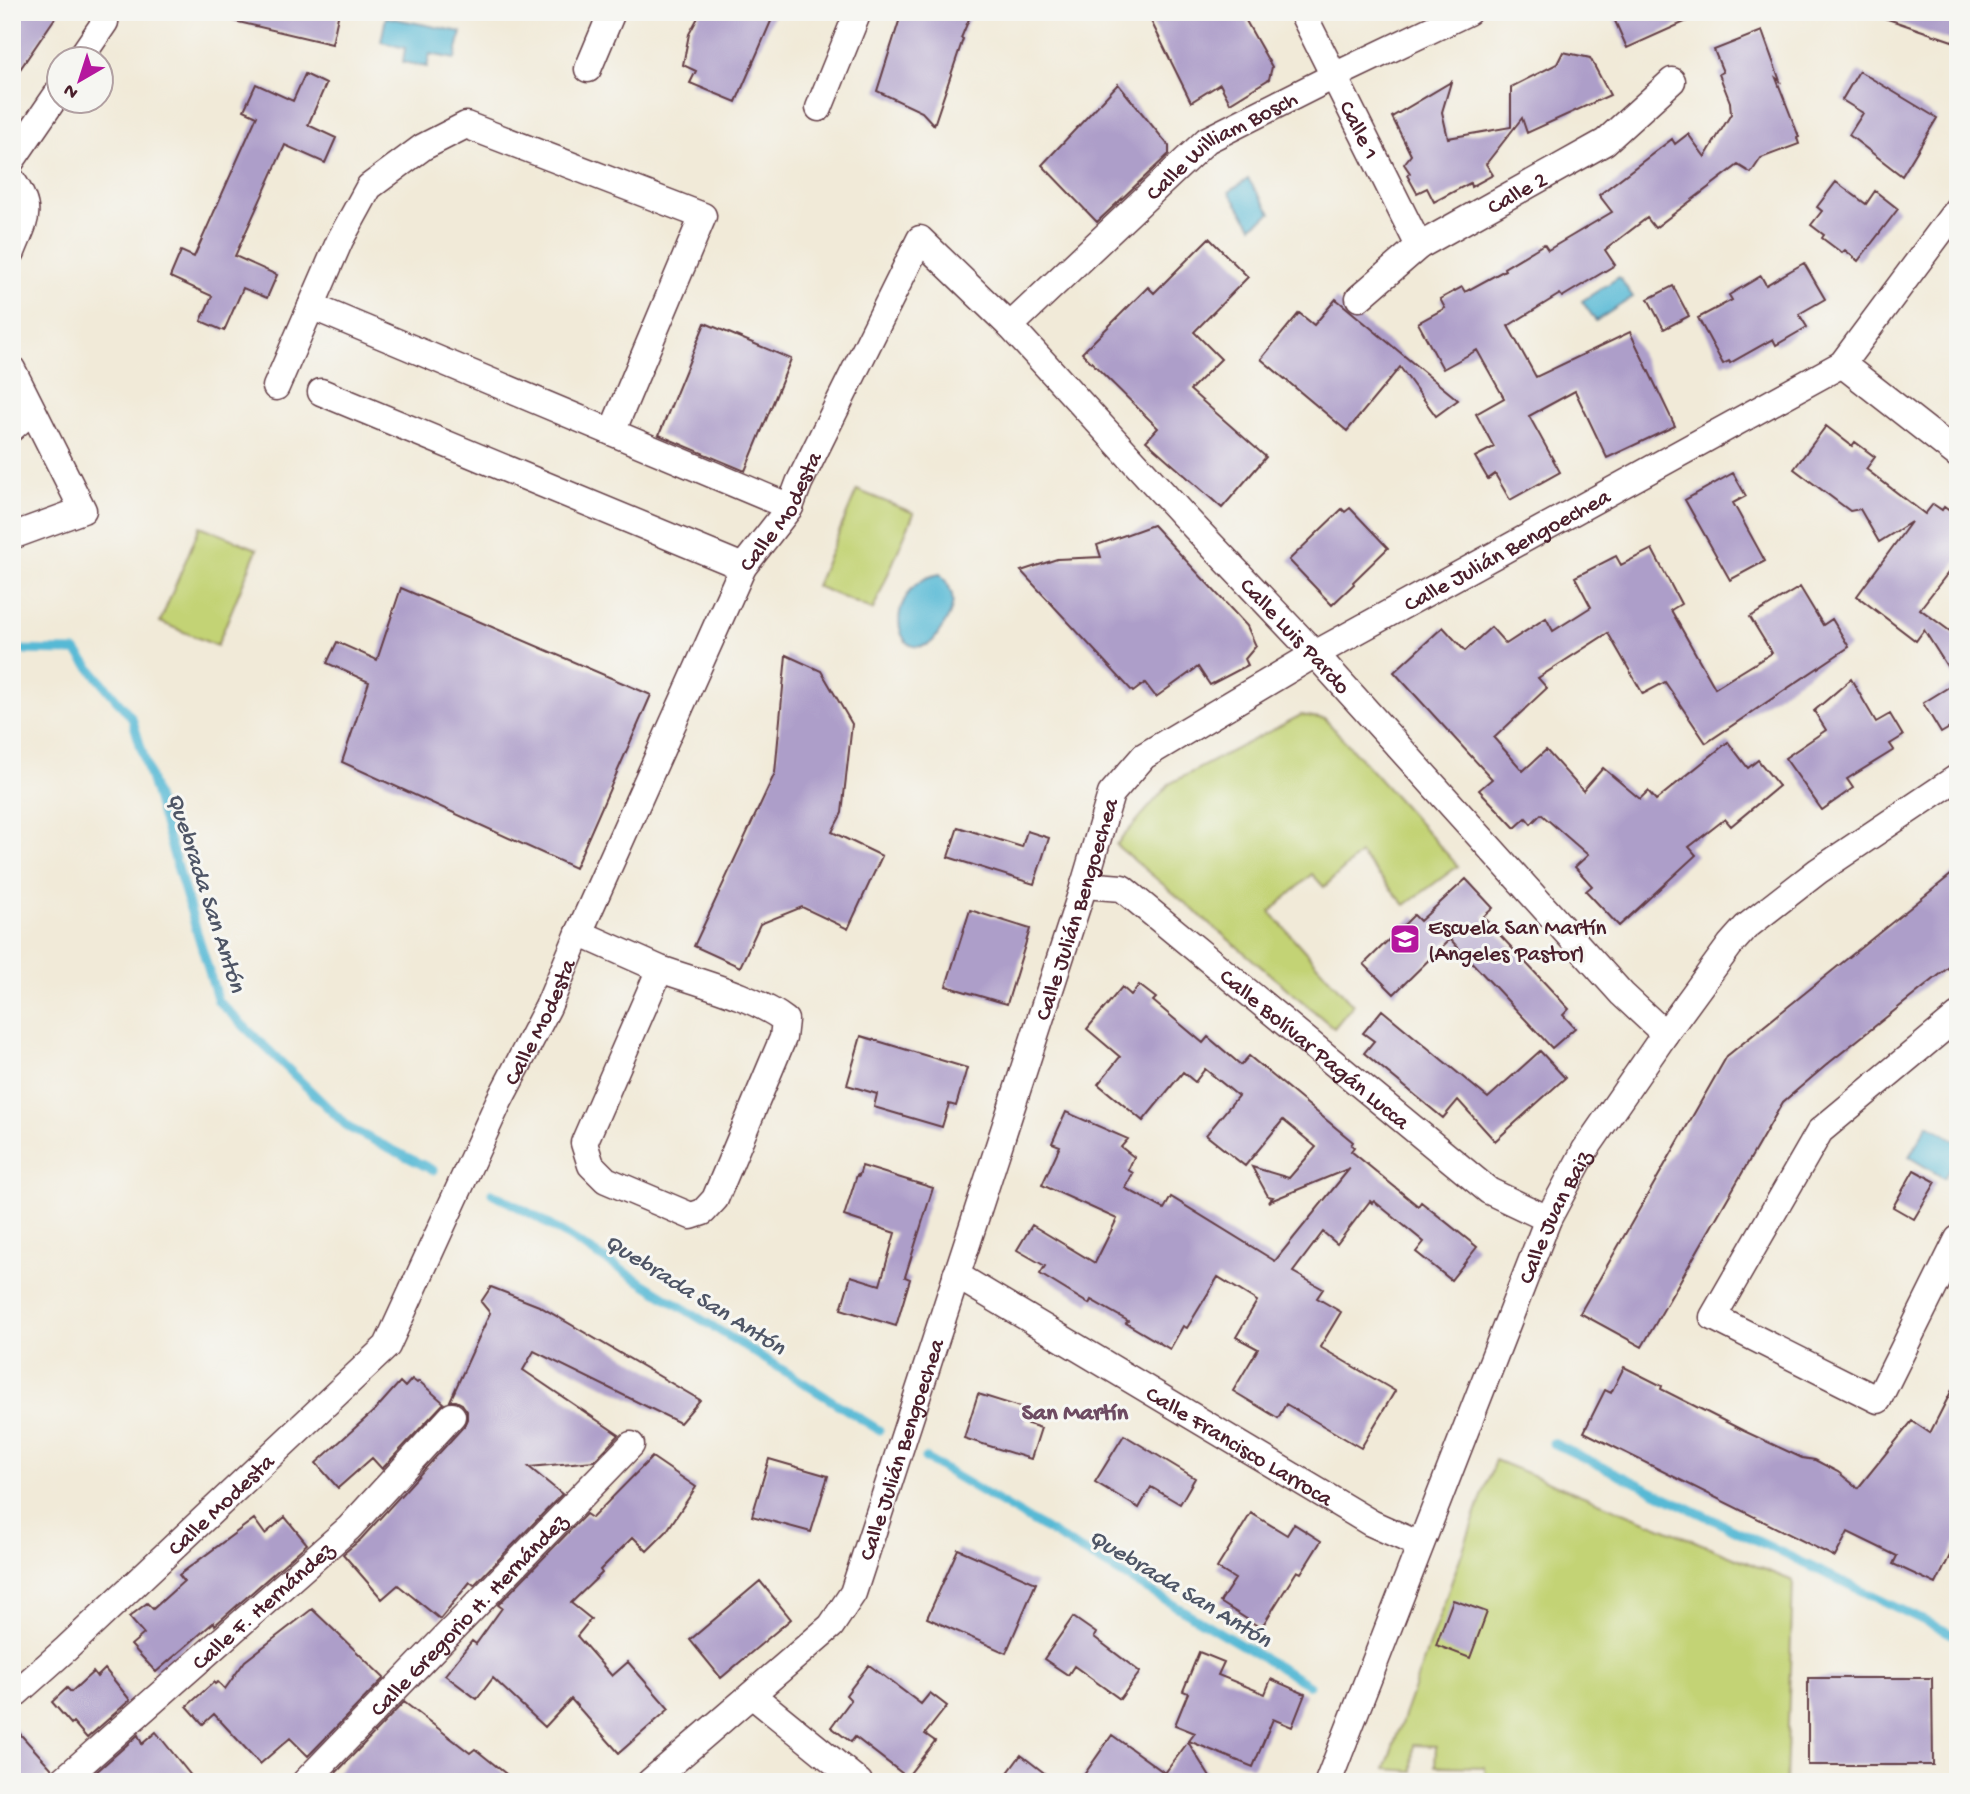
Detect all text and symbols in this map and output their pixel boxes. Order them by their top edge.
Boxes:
north arrow [46,46,116,116]
text: N [59,78,84,103]
street label: Calle William Bosch [1142,87,1303,208]
street label: Calle 1 [1332,97,1383,165]
street label: Calle 2 [1484,167,1553,222]
street label: Calle Modesta [735,447,830,578]
street label: Calle Julián Bengoechea [1400,484,1617,619]
street label: Calle Luis Pardo [1233,573,1355,701]
water label: Quebrada San Antón [159,790,251,997]
street label: Calle Julián Bengoechea [1031,794,1126,1024]
place label: Escuela San Martín (Angeles Pastor) [1428,916,1607,969]
school or university icon: Escuela San Martín (Angeles Pastor) [1388,922,1422,956]
street label: Calle Modesta [500,955,584,1091]
street label: Calle Bolívar Pagán Lucca [1213,964,1415,1138]
street label: Calle Juan Baiz [1514,1146,1600,1288]
water label: Quebrada San Antón [598,1229,791,1364]
street label: Calle Julián Bengoechea [855,1335,952,1564]
street label: Calle Francisco Larroca [1140,1382,1338,1515]
district label: San Martín [1022,1400,1129,1429]
street label: Calle Modesta [163,1449,282,1563]
street label: Calle Gregorio H. Hernández [366,1508,575,1723]
water label: Quebrada San Antón [1083,1524,1276,1656]
street label: Calle F. Hernández [188,1537,342,1677]

